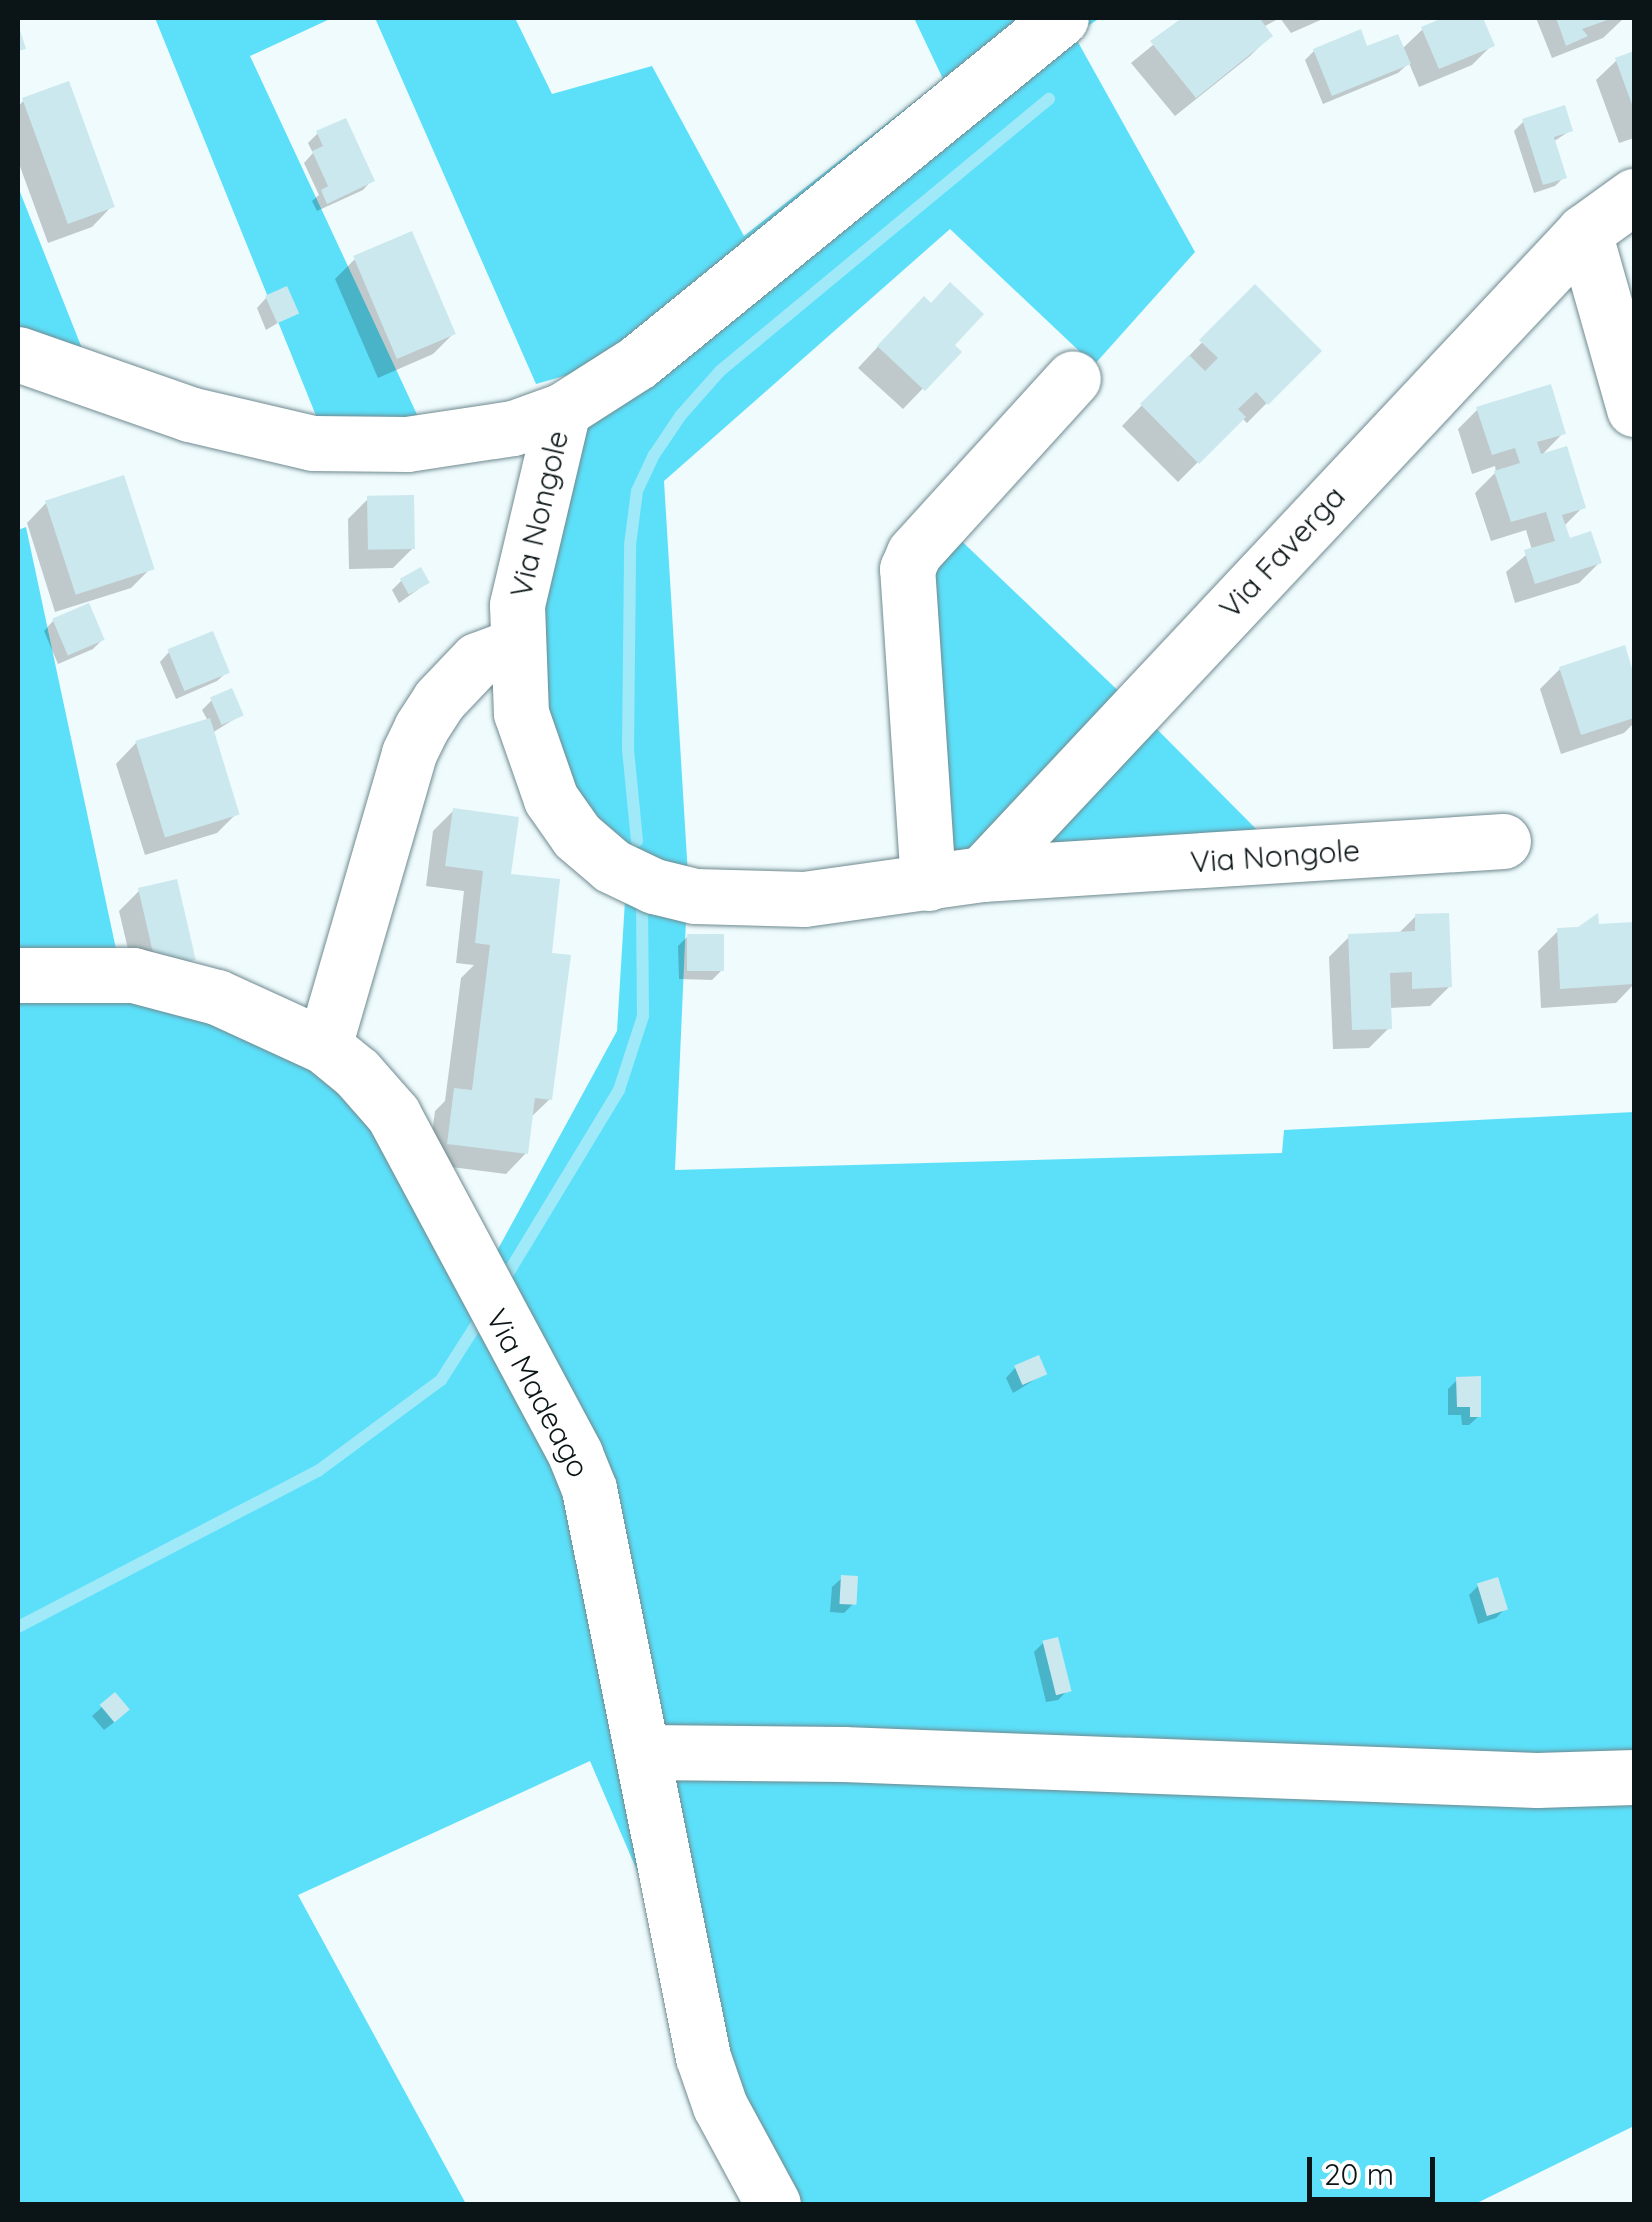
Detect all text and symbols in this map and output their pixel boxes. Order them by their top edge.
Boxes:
street label: Via Nongole [502,427,576,601]
street label: Via Faverga [1212,478,1352,626]
street label: Via Nongole [1189,832,1361,880]
street label: Via Madeago [479,1303,597,1483]
scale bar [1312,2137,1440,2199]
text: 20 m [1324,2155,1394,2193]

